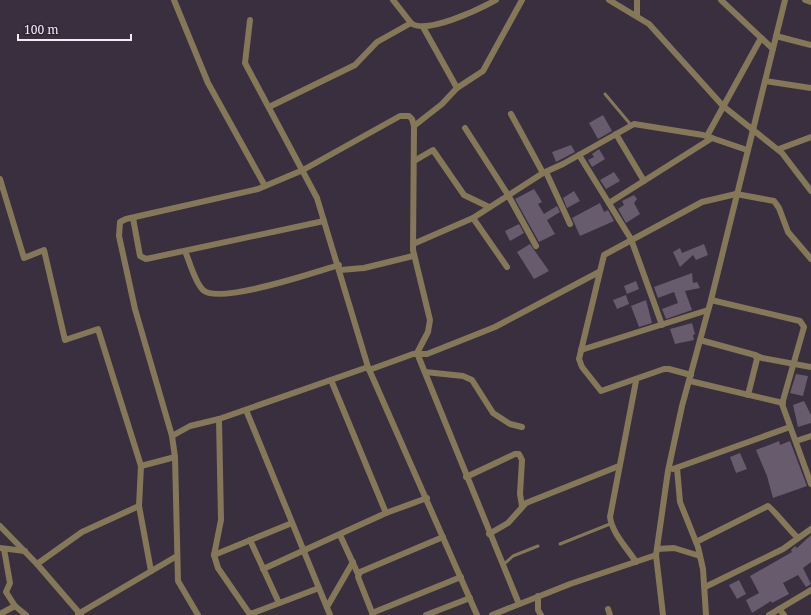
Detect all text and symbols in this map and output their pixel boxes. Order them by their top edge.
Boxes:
scale bar [18,16,131,42]
text: 100 m [24,21,59,38]

